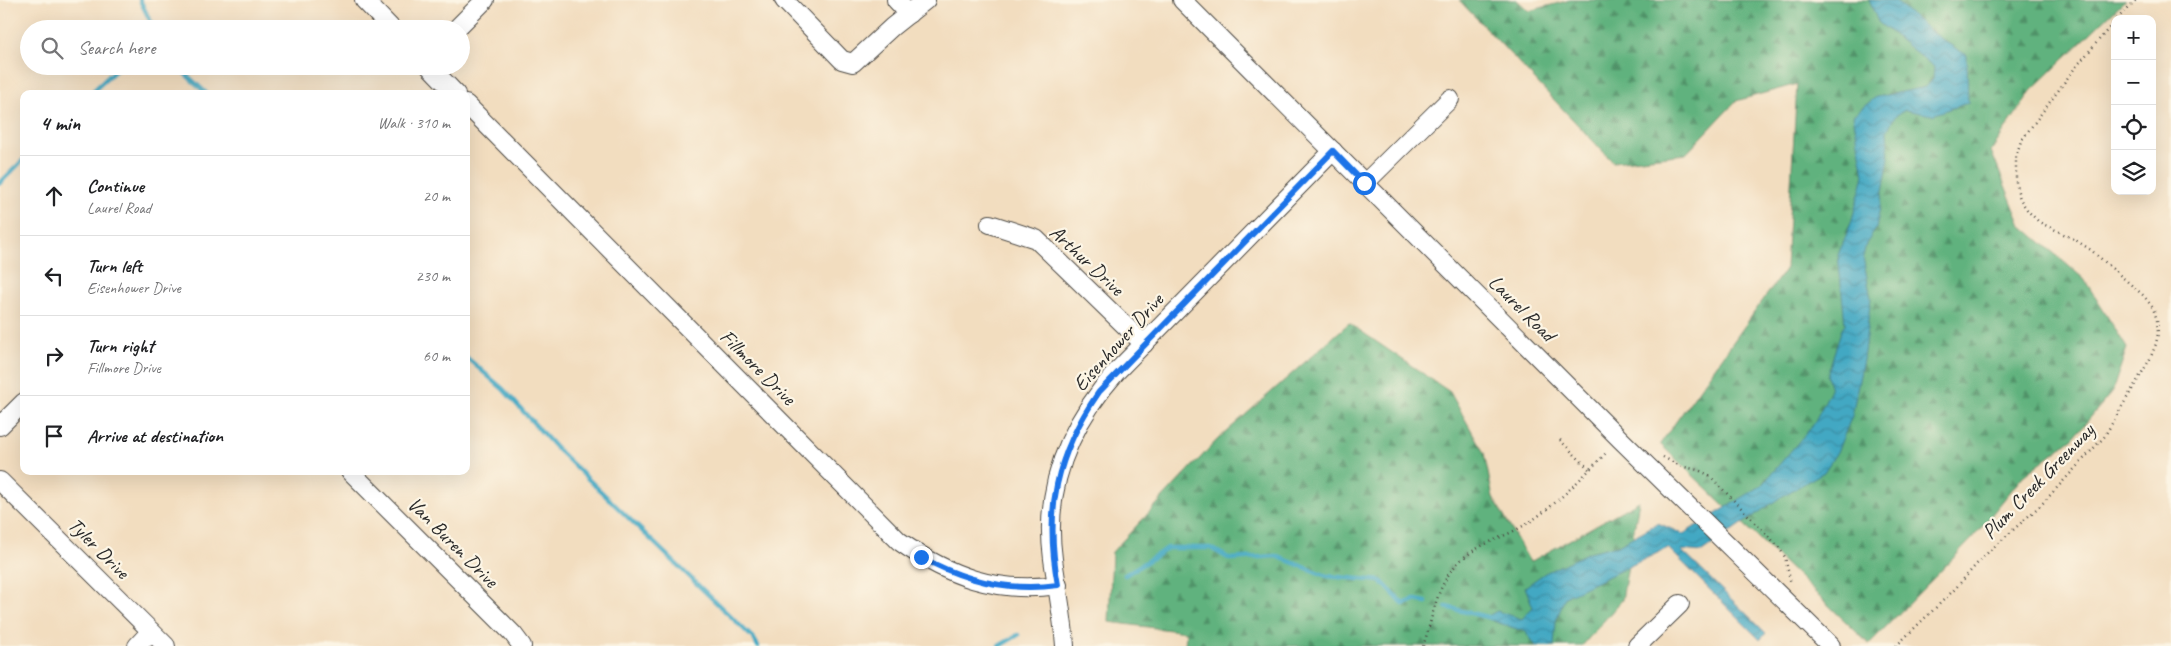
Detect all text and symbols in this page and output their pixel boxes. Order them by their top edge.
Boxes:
map controls [2111,15,2156,195]
button: + [2111,15,2156,60]
search box [20,20,470,75]
icon: search [38,34,66,62]
text: Search here [78,36,155,60]
button: − [2111,60,2156,105]
button: locate [2111,105,2156,150]
text: 4 min [40,110,80,136]
text: Walk · 310 m [378,113,450,133]
button: layers [2111,150,2156,195]
route start [1353,172,1376,195]
text: Continue [87,174,144,198]
icon: ahead [40,182,68,210]
text: 20 m [423,186,450,206]
text: Laurel Road [87,198,151,218]
street label: Arthur Drive [1044,219,1130,302]
text: Turn left [87,254,142,278]
icon: left [40,262,68,290]
text: 230 m [416,266,450,286]
street label: Laurel Road [1483,269,1563,349]
text: Eisenhower Drive [87,278,181,298]
street label: Eisenhower Drive [1067,287,1170,396]
street label: Fillmore Drive [715,324,802,411]
text: Turn right [87,334,154,358]
icon: right [40,342,68,370]
text: 60 m [423,346,450,366]
text: Fillmore Drive [87,358,161,378]
street label: Plum Creek Greenway [1976,416,2101,544]
icon: arrive [40,422,68,450]
text: Arrive at destination [87,424,223,448]
street label: Van Buren Drive [402,491,505,594]
street label: Tyler Drive [63,512,136,585]
route end [910,546,933,569]

